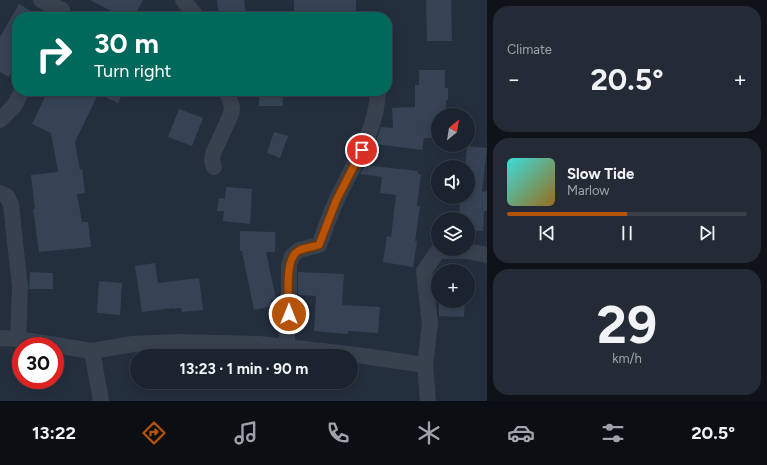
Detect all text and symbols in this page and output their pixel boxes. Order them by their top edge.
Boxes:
text: 30 m [94,26,159,60]
icon: right [28,28,80,80]
text: Climate [507,42,552,57]
text: Turn right [94,60,171,82]
text: 20.5° [590,61,664,98]
text: − [507,66,521,93]
text: + [733,66,747,93]
north arrow [431,108,475,152]
map controls [431,108,475,308]
pin [345,133,379,167]
icon: arrive [351,139,373,161]
button: sound [431,160,475,204]
text: Slow Tide [567,165,634,183]
text: Marlow [567,183,609,198]
button: layers [431,212,475,256]
icon: previous [536,222,558,244]
icon: pause [616,222,638,244]
icon: next [696,222,718,244]
button: + [431,264,475,308]
position arrow [268,293,310,335]
text: 29 [597,294,657,356]
speed limit sign: 30 [12,337,64,389]
text: km/h [612,351,642,366]
text: 13:23 · 1 min · 90 m [180,360,308,378]
icon: directions [140,419,168,447]
icon: music [232,419,260,447]
icon: phone [324,419,352,447]
icon: climate [415,419,443,447]
icon: car [507,419,535,447]
icon: filters [599,419,627,447]
text: 13:22 [32,422,76,444]
text: 20.5° [691,422,735,444]

